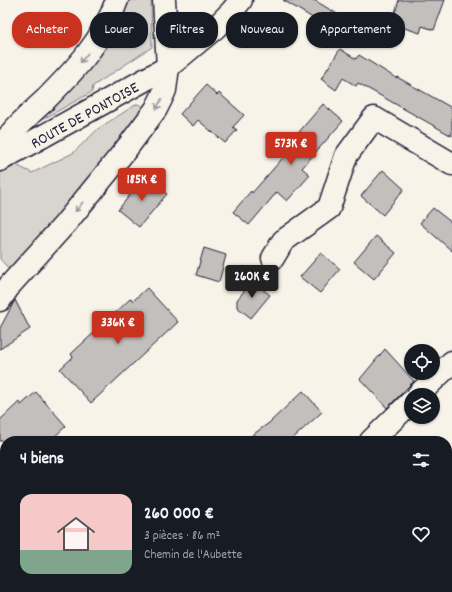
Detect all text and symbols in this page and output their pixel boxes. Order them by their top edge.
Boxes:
chip: Acheter [12,12,82,48]
chip: Louer [90,12,148,48]
chip: Filtres [156,12,218,48]
chip: Nouveau [226,12,298,48]
chip: Appartement [306,12,405,48]
one-way arrow [80,52,89,63]
street label: ROUTE DE PONTOISE [27,77,144,155]
one-way arrow [154,98,162,110]
pin: 573K € [258,132,324,166]
text: 573K € [274,135,308,154]
pin: 185K € [109,168,175,202]
text: 185K € [127,171,157,190]
one-way arrow [75,201,84,212]
pin: 260K € [219,265,285,299]
text: 260K € [234,268,270,287]
pin: 336K € [85,311,151,345]
text: 336K € [101,314,135,333]
map controls [404,344,440,424]
button: locate [404,344,440,380]
button: layers [404,388,440,424]
text: 4 biens [20,448,64,472]
icon: filters [410,449,432,471]
text: 260 000 € [144,503,214,527]
icon: home [52,510,100,558]
icon: heart [410,523,432,545]
text: 3 pièces · 86 m² [144,527,220,546]
text: Chemin de l'Aubette [144,546,242,565]

